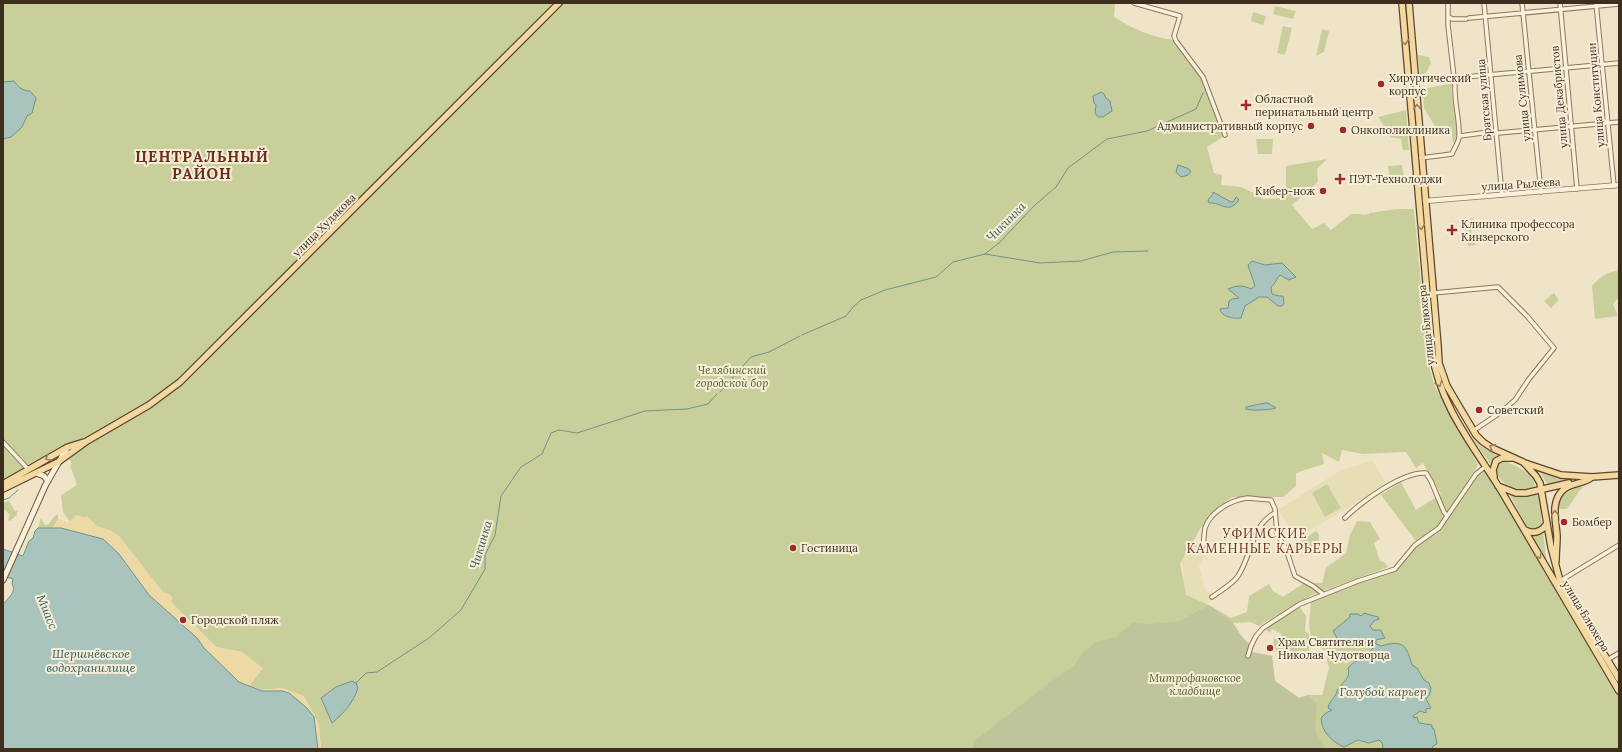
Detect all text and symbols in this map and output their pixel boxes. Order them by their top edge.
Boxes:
one-way arrow [1401,39,1410,45]
street label: улица Конституции [1584,42,1608,148]
street label: улица Декабристов [1548,45,1570,149]
street label: улица Сулимова [1510,53,1534,142]
street label: Братская улица [1473,58,1495,142]
place label: Хирургический корпус [1389,71,1471,98]
marker: Хирургический корпус [1376,79,1386,89]
place label: Областной перинатальный центр [1255,92,1374,119]
marker: Областной перинатальный центр [1240,99,1252,111]
one-way arrow [1412,104,1421,110]
place label: Административный корпус [1156,119,1303,133]
marker: Административный корпус [1306,121,1316,131]
place label: Онкополиклиника [1351,123,1450,137]
marker: Онкополиклиника [1338,125,1348,135]
district label: ЦЕНТРАЛЬНЫЙ РАЙОН [135,147,269,183]
place label: ПЭТ-Технолоджи [1349,172,1442,186]
marker: ПЭТ-Технолоджи [1334,173,1346,185]
street label: улица Рылеева [1481,174,1561,194]
place label: Кибер-нож [1255,184,1315,198]
marker: Кибер-нож [1318,186,1328,196]
street label: улица Худякова [289,190,359,260]
water label: Чикинка [983,198,1029,245]
place label: Клиника профессора Кинзерского [1461,217,1575,244]
one-way arrow [1417,224,1426,230]
marker: Клиника профессора Кинзерского [1446,224,1458,236]
street label: улица Блюхера [1415,284,1437,366]
park label: Челябинский городской бор [696,363,768,390]
one-way arrow [1435,380,1443,387]
place label: Советский [1487,403,1544,417]
marker: Советский [1474,405,1484,415]
one-way arrow [1489,444,1496,452]
one-way arrow [45,453,52,461]
one-way arrow [1551,510,1559,516]
place label: Бомбер [1572,515,1612,529]
marker: Бомбер [1559,517,1569,527]
water label: Чикинка [466,518,495,571]
district label: УФИМСКИЕ КАМЕННЫЕ КАРЬЕРЫ [1186,525,1344,557]
place label: Гостиница [801,541,858,555]
marker: Гостиница [788,543,798,553]
one-way arrow [1535,552,1542,559]
street label: улица Блюхера [1559,578,1613,655]
water label: Миасс [34,592,61,632]
place label: Городской пляж [191,613,279,627]
marker: Городской пляж [178,615,188,625]
place label: Храм Святителя и Николая Чудотворца [1278,635,1390,662]
marker: Храм Святителя и Николая Чудотворца [1265,643,1275,653]
water label: Шершнёвское водохранилище [46,646,136,675]
park label: Митрофановское кладбище [1149,671,1241,698]
water label: Голубой карьер [1339,684,1427,699]

